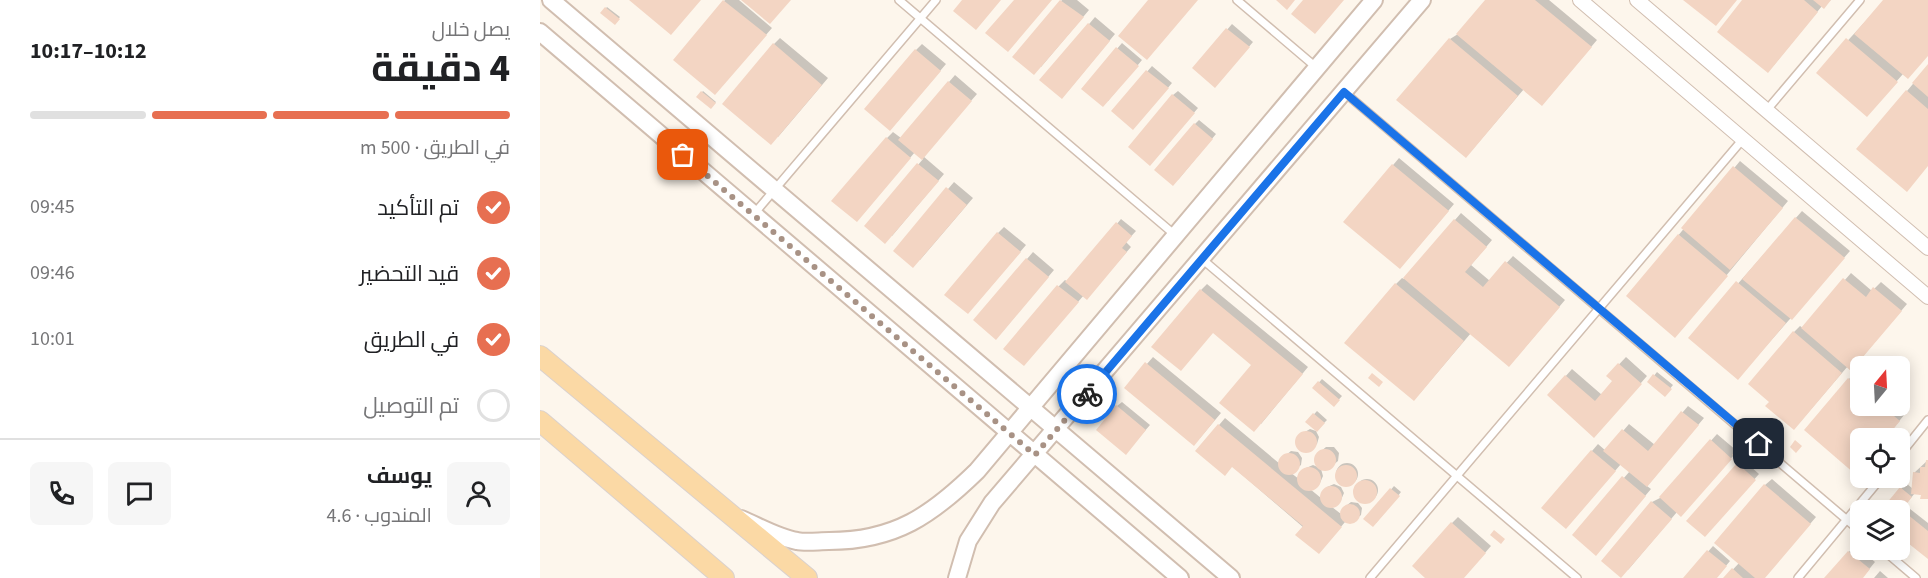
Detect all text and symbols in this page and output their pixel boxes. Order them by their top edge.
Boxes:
text: يصل خلال [432,16,510,44]
text: 10:12–10:17 [30,35,147,67]
text: 4 دقيقة [371,41,510,97]
pin [657,129,708,180]
text: في الطريق · 500 m [360,134,510,162]
icon: bag [666,138,699,171]
icon: check [477,191,510,224]
text: تم التأكيد [377,192,459,224]
text: 09:45 [30,193,75,221]
icon: check [477,257,510,290]
text: قيد التحضير [359,258,459,290]
text: 09:46 [30,259,75,287]
icon: check [477,323,510,356]
text: في الطريق [364,324,459,356]
text: 10:01 [30,325,75,353]
north arrow [1850,356,1910,416]
map controls [1850,356,1910,560]
courier [1057,364,1117,424]
icon: bike [1071,378,1104,411]
text: تم التوصيل [363,390,459,422]
pin [1733,418,1784,469]
icon: home [1742,427,1775,460]
button: locate [1850,428,1910,488]
text: يوسف [367,460,432,492]
button: phone [30,462,93,525]
button: chat [108,462,171,525]
button: person [447,462,510,525]
button: layers [1850,500,1910,560]
text: المندوب · 4.6 [326,502,432,530]

